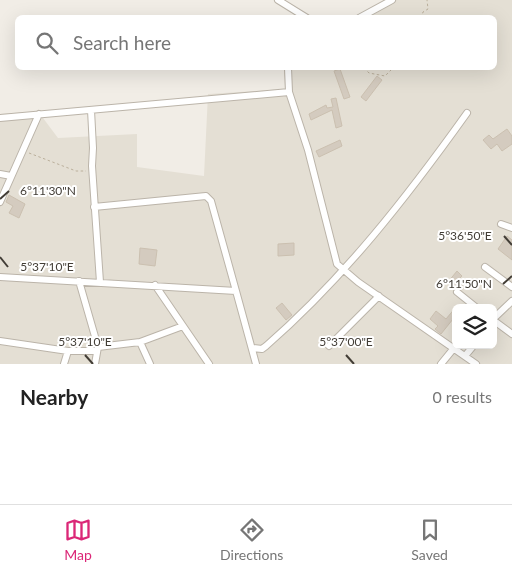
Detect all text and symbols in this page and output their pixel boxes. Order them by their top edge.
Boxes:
search box [15,15,497,70]
icon: search [33,29,61,57]
text: Search here [73,31,171,54]
text: 6°11'30"N [20,183,76,198]
text: 5°36'50"E [438,228,492,243]
text: 5°37'10"E [20,259,74,274]
text: 6°11'50"N [436,276,492,291]
map controls [452,304,497,349]
button: layers [452,304,497,349]
text: 5°37'10"E [58,334,112,349]
text: 5°37'00"E [319,334,373,349]
text: Nearby [20,384,88,409]
text: 0 results [432,387,492,406]
tab: Map [64,516,92,563]
tab: Directions [220,516,283,563]
tab: Saved [411,516,448,563]

